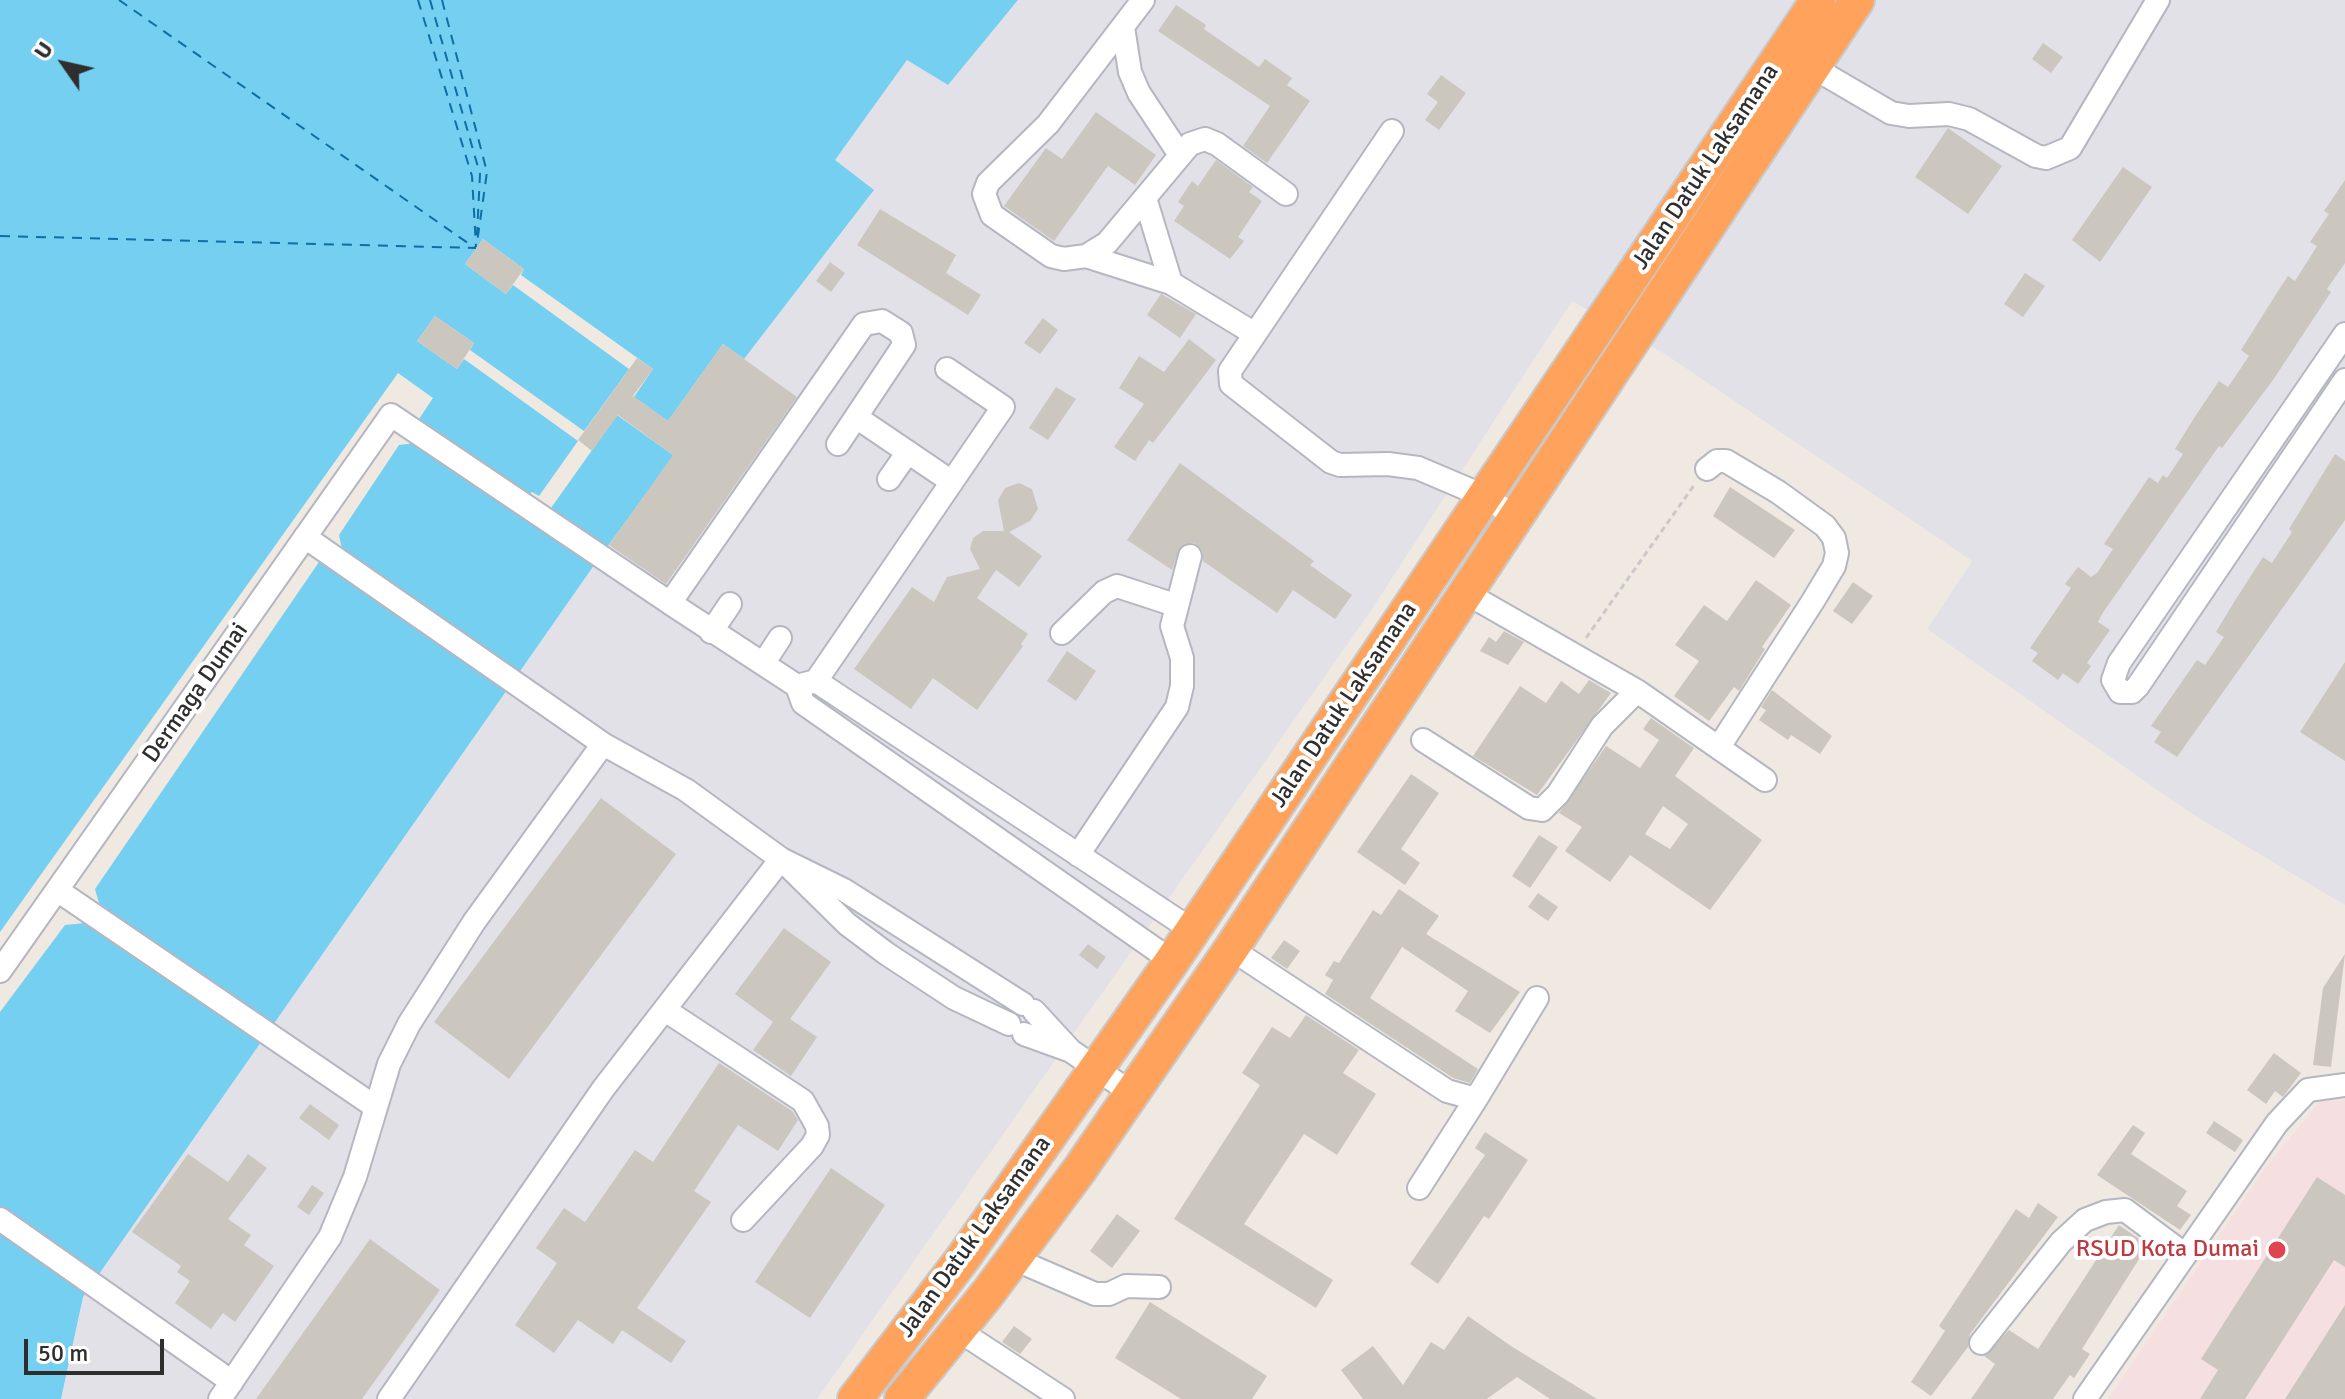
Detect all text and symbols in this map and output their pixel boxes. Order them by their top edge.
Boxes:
north arrow [24,24,104,104]
text: U [28,37,59,64]
street label: Jalan Datuk Laksamana [1626,59,1786,275]
street label: Jalan Datuk Laksamana [1264,597,1424,813]
street label: Dermaga Dumai [137,617,255,769]
street label: Jalan Datuk Laksamana [892,1131,1058,1343]
place label: RSUD Kota Dumai [2076,1236,2259,1264]
marker: RSUD Kota Dumai [2266,1239,2288,1261]
scale bar [28,1323,168,1373]
text: 50 m [38,1338,88,1368]

